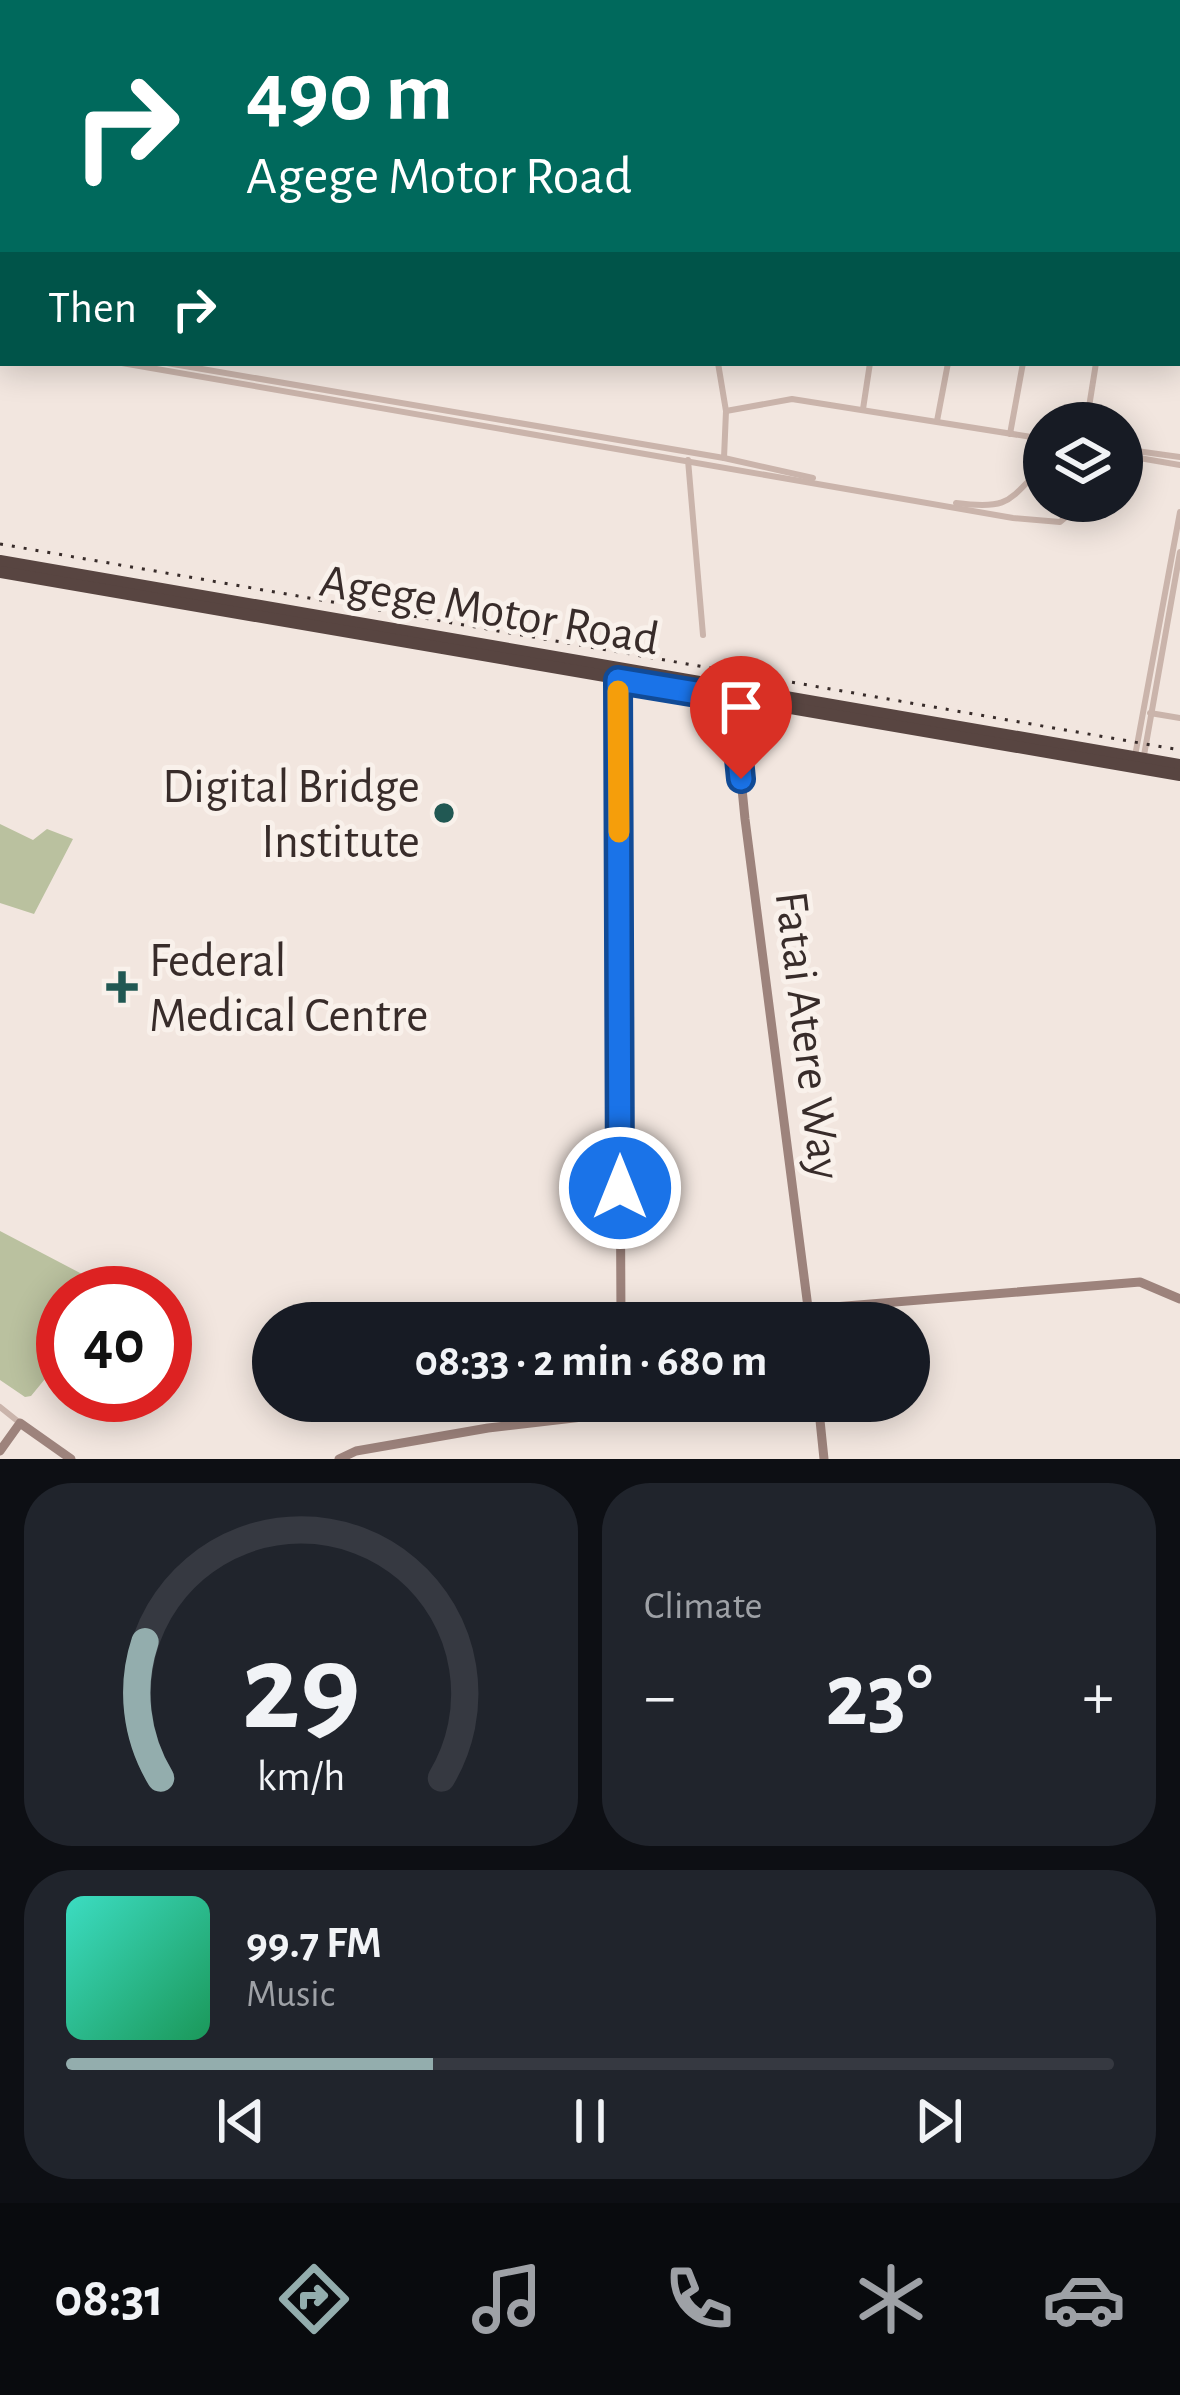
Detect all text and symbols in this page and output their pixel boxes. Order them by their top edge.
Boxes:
icon: right [48,48,204,204]
text: 490 m [246,52,453,136]
text: Agege Motor Road [246,150,632,204]
icon: right [161,276,227,342]
text: Then [48,286,137,331]
map controls [1023,402,1143,522]
button: layers [1023,402,1143,522]
street label: Agege Motor Road [316,558,663,664]
pin [690,656,792,779]
icon: arrive [708,674,774,740]
place label: Digital Bridge Institute [162,764,420,867]
marker: Digital Bridge Institute [431,800,457,826]
street label: Fatai Atere Way [766,889,849,1182]
place label: Federal Medical Centre [149,938,428,1041]
marker: Federal Medical Centre [106,971,138,1003]
position arrow [557,1125,683,1251]
speed limit sign: 40 [36,1266,192,1422]
text: 08:33 · 2 min · 680 m [415,1339,767,1384]
text: Climate [644,1587,762,1626]
text: 29 [241,1627,361,1752]
text: 23° [825,1652,933,1742]
text: − [644,1664,676,1730]
text: + [1082,1664,1114,1730]
text: km/h [257,1755,345,1798]
text: 99.7 FM [246,1921,382,1966]
text: Music [246,1975,335,2014]
icon: previous [208,2088,274,2154]
icon: pause [557,2088,623,2154]
icon: next [906,2088,972,2154]
icon: directions [272,2257,356,2341]
icon: music [465,2257,549,2341]
icon: phone [657,2257,741,2341]
icon: climate [849,2257,933,2341]
icon: car [1042,2257,1126,2341]
text: 08:31 [54,2272,164,2326]

